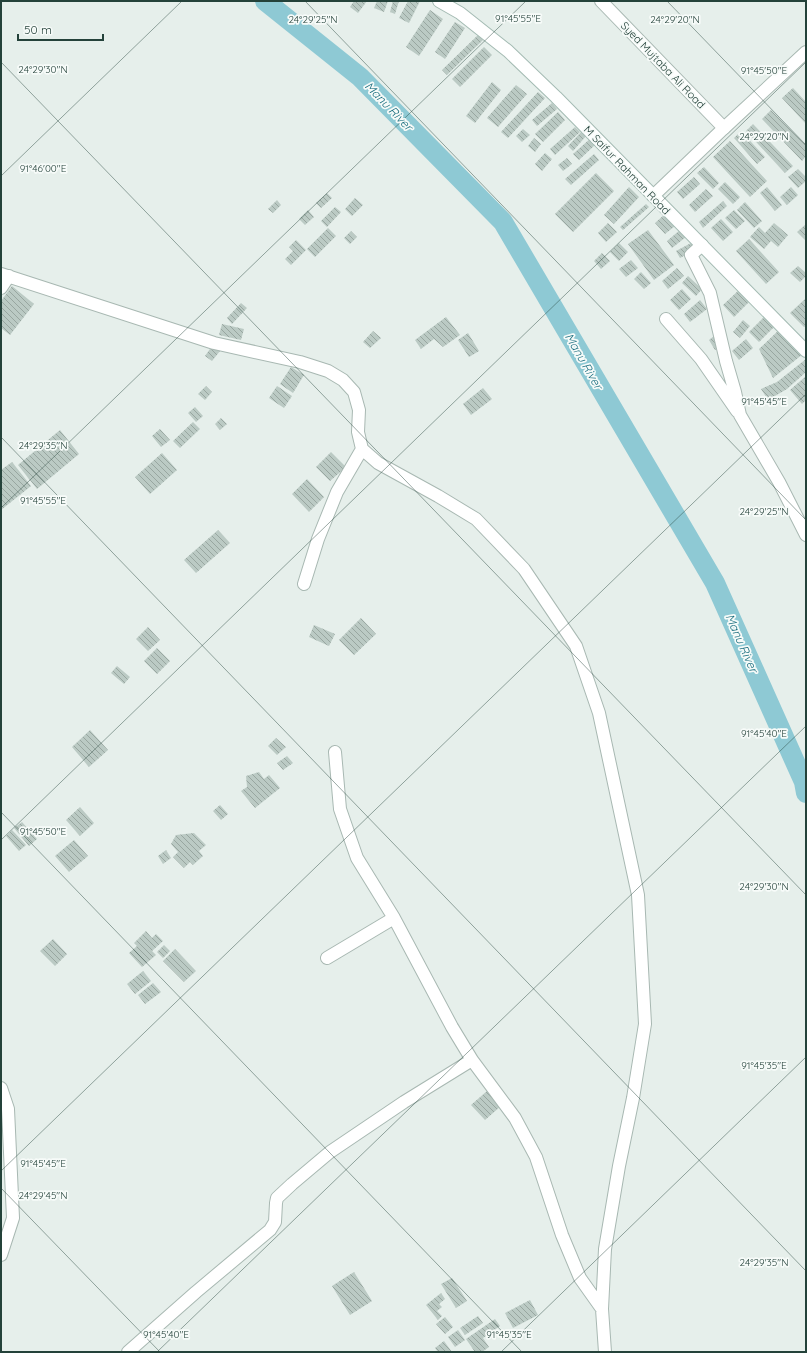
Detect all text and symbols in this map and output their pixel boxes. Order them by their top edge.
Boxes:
text: 91°45'55"E [495,12,541,25]
text: 24°29'25"N [288,13,338,26]
text: 24°29'20"N [650,13,700,26]
scale bar [18,16,103,42]
street label: Syed Mujtaba Ali Road [618,19,708,111]
text: 50 m [24,22,52,37]
text: 24°29'30"N [18,63,68,76]
text: 91°45'50"E [741,64,787,77]
water label: Manu River [362,78,417,135]
street label: M Saifur Rahman Road [581,123,673,217]
text: 24°29'20"N [739,130,789,143]
text: 91°46'00"E [20,162,67,175]
water label: Manu River [562,330,607,393]
text: 91°45'45"E [741,395,787,408]
text: 24°29'35"N [19,439,67,452]
text: 91°45'55"E [20,494,66,507]
text: 24°29'25"N [739,505,789,518]
water label: Manu River [722,611,762,676]
text: 91°45'40"E [741,727,787,740]
text: 91°45'50"E [20,825,66,838]
text: 24°29'30"N [739,880,789,893]
text: 91°45'35"E [741,1059,787,1072]
text: 91°45'45"E [20,1157,66,1170]
text: 24°29'45"N [19,1189,67,1202]
text: 24°29'35"N [740,1256,788,1269]
text: 91°45'40"E [143,1328,189,1341]
text: 91°45'35"E [486,1328,532,1341]

